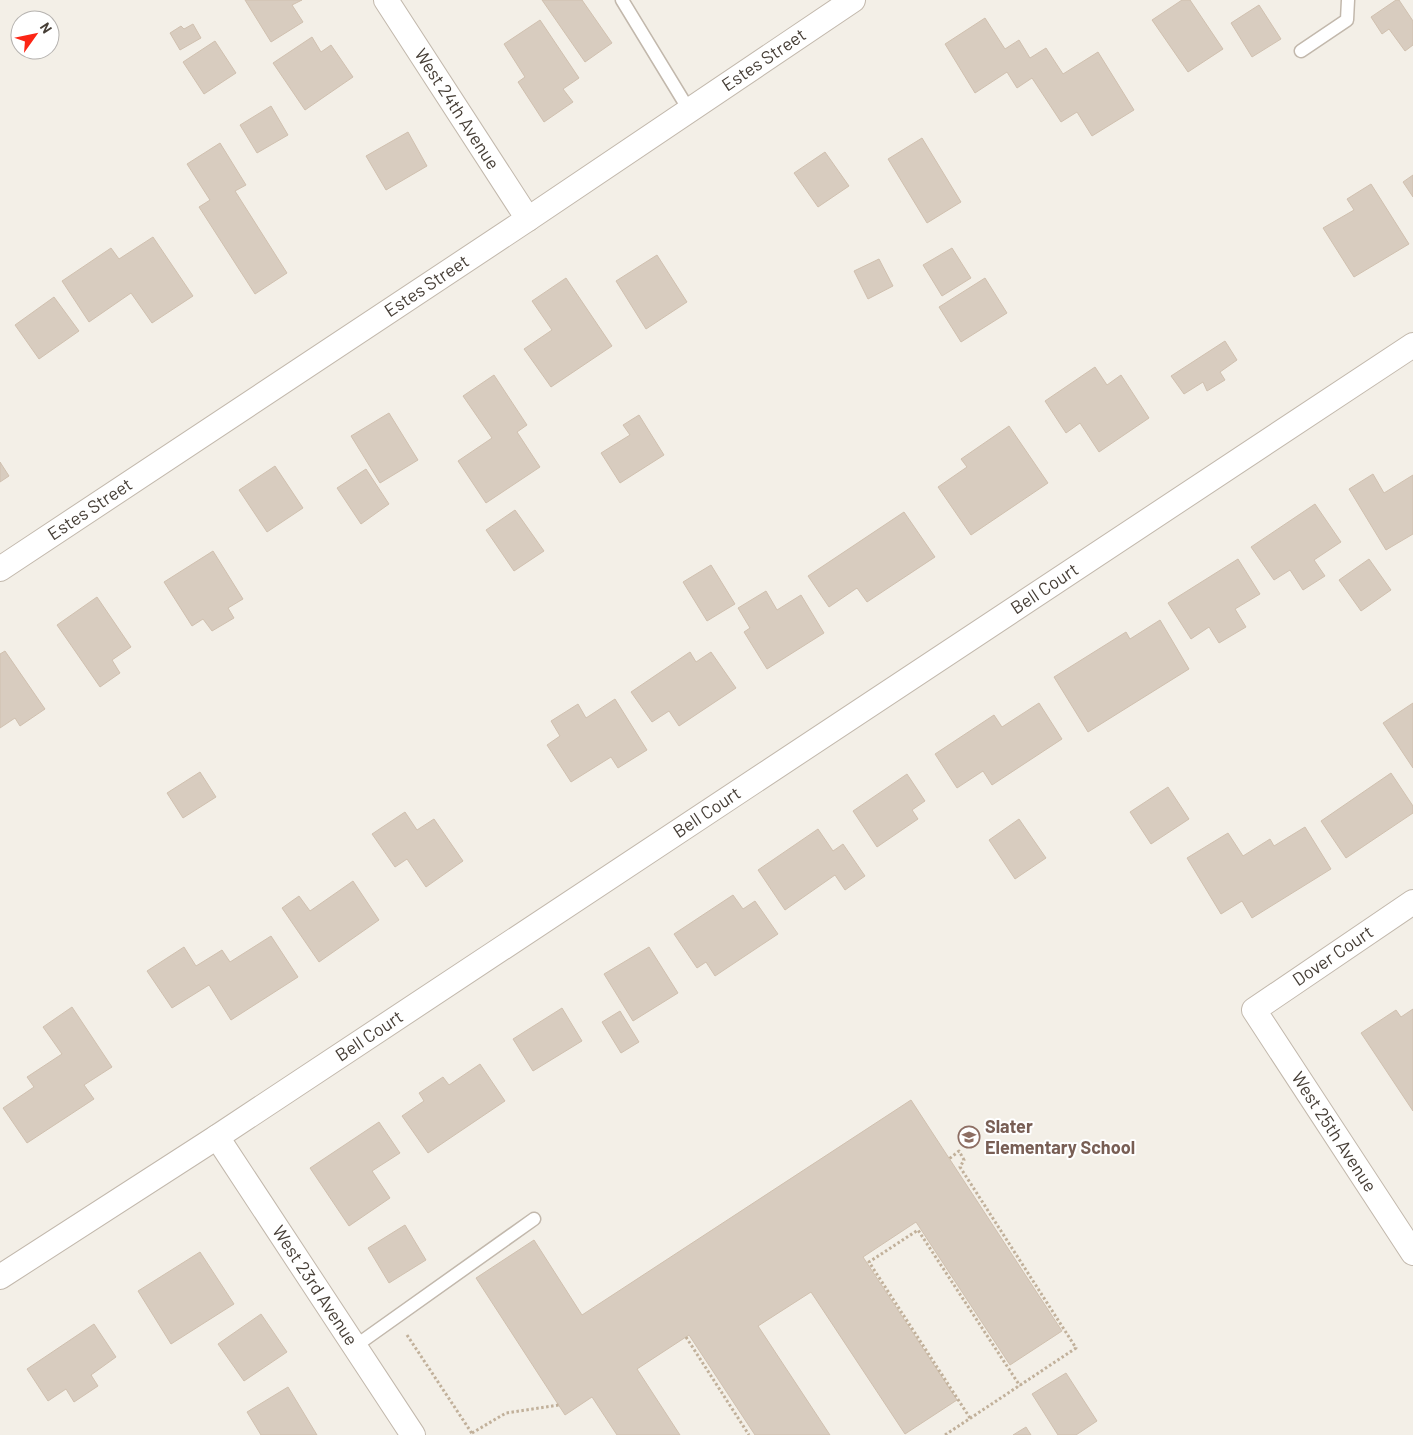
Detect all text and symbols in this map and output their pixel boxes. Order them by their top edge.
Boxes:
north arrow [10,10,60,60]
text: N [37,19,56,36]
street label: Estes Street [717,23,810,95]
street label: West 24th Avenue [410,44,505,173]
street label: Estes Street [380,249,473,321]
street label: Estes Street [43,473,136,544]
street label: Bell Court [1006,558,1082,618]
street label: Bell Court [669,781,744,842]
street label: Dover Court [1288,920,1377,990]
street label: Bell Court [331,1005,407,1066]
street label: West 25th Avenue [1287,1067,1382,1196]
place label: Slater Elementary School [985,1115,1135,1158]
school or university icon: Slater Elementary School [957,1125,981,1149]
street label: West 23rd Avenue [268,1221,363,1349]

